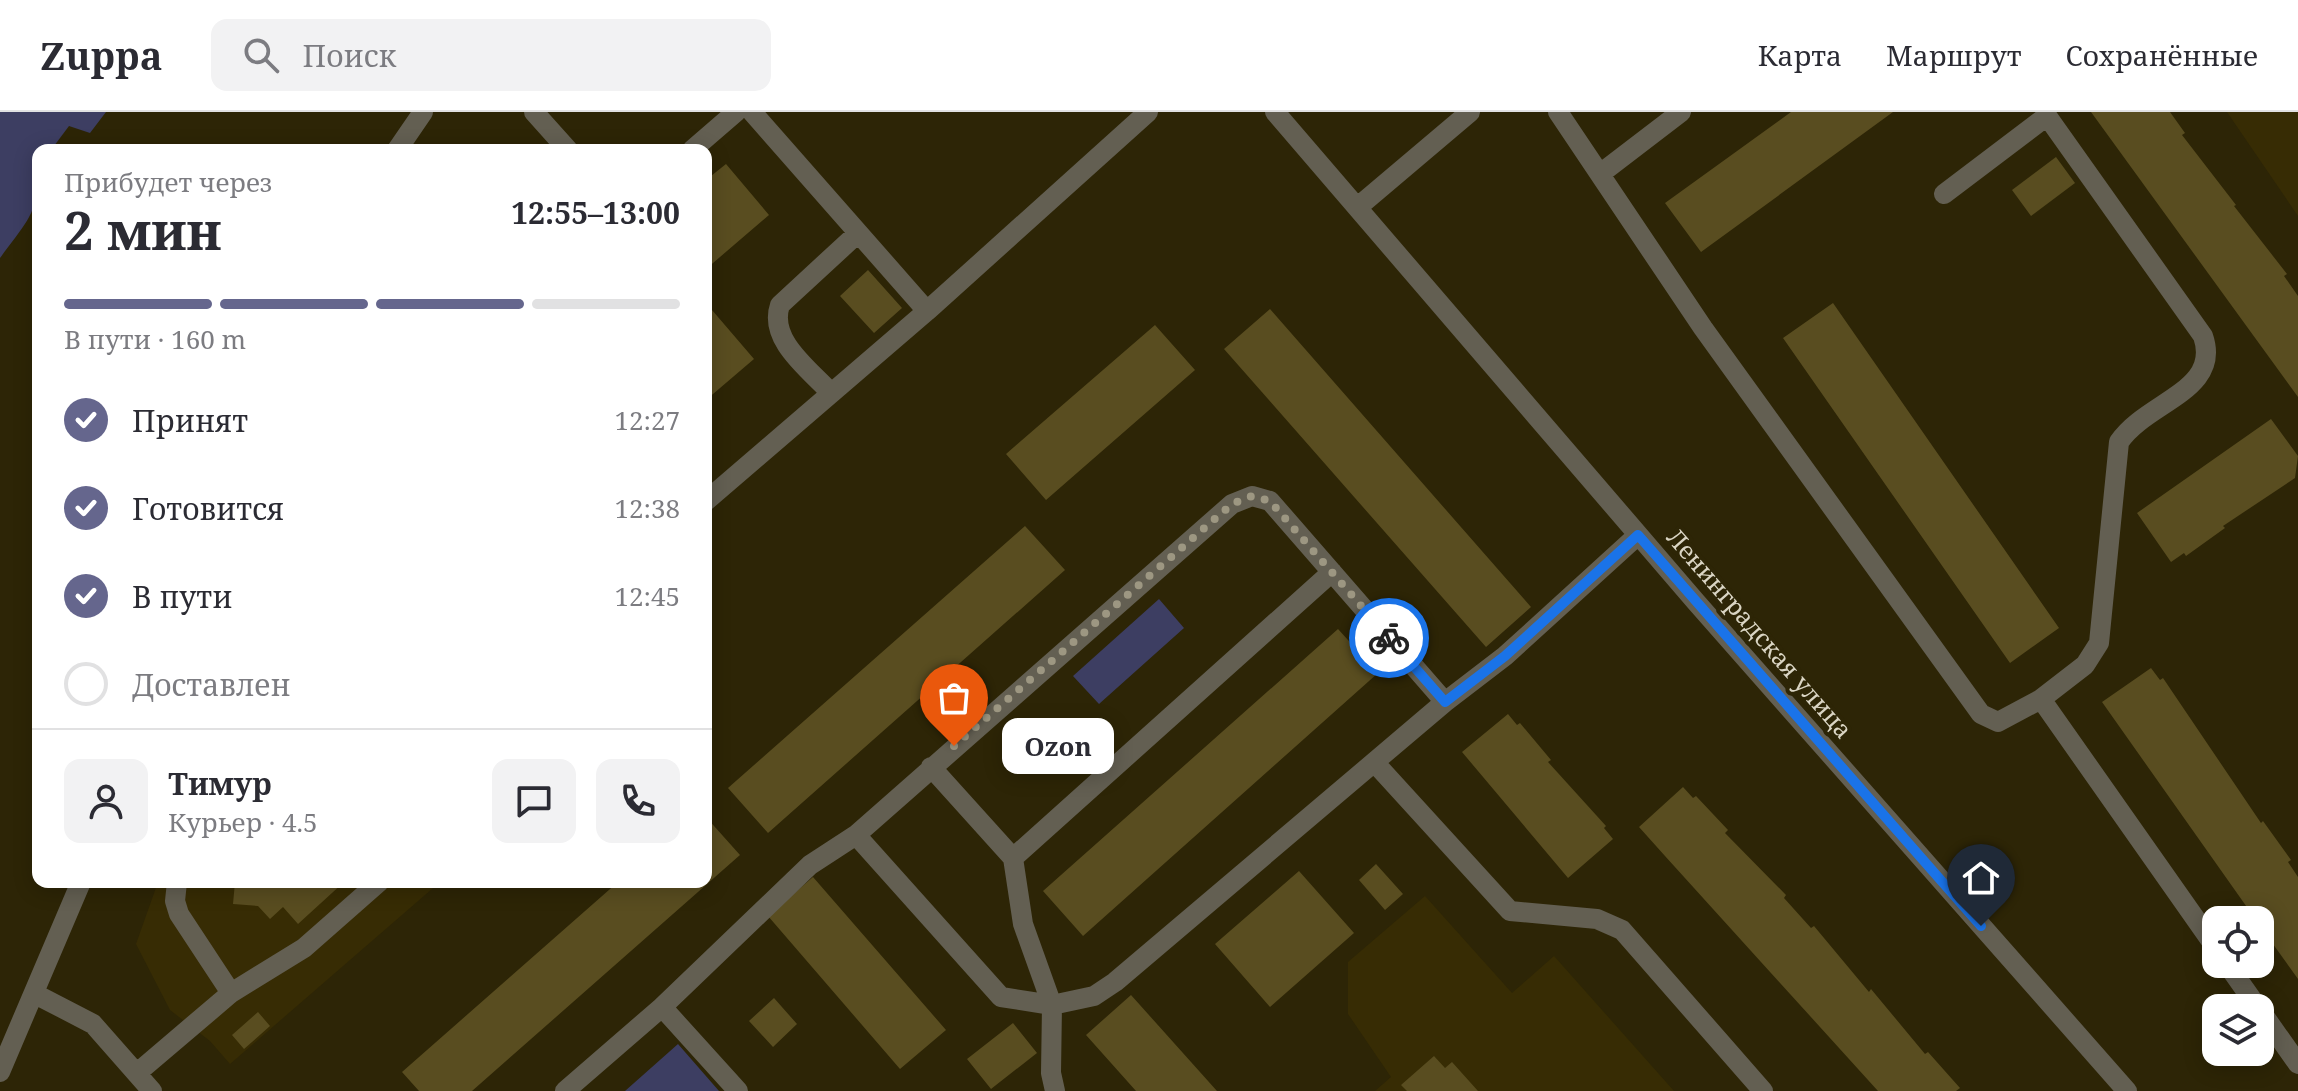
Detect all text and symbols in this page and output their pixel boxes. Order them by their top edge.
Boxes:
search box [211,19,771,91]
text: Zuppa [40,29,163,81]
icon: search [239,33,283,77]
text: Поиск [303,35,396,76]
text: Карта [1758,36,1842,74]
text: Маршрут [1886,36,2021,74]
text: Сохранённые [2065,36,2258,74]
text: Прибудет через [64,164,272,200]
text: 12:55–13:00 [511,192,680,233]
text: 2 мин [64,194,222,265]
text: В пути · 160 m [64,321,246,357]
icon: check [64,398,108,442]
text: Принят [132,400,248,441]
text: 12:27 [614,402,680,438]
icon: check [64,486,108,530]
text: Готовится [132,488,284,529]
text: 12:38 [614,490,680,526]
street label: Ленинградская улица [1660,521,1860,745]
icon: check [64,574,108,618]
text: В пути [132,576,233,617]
text: 12:45 [614,578,680,614]
courier [1349,598,1429,678]
icon: bike [1367,616,1411,660]
text: Доставлен [132,664,291,705]
pin [920,664,988,746]
icon: bag [932,676,976,720]
callout: Ozon [1002,718,1114,774]
text: Ozon [1024,728,1092,764]
button: person [64,759,148,843]
button: chat [492,759,576,843]
button: phone [596,759,680,843]
text: Тимур [168,763,272,804]
text: Курьер · 4.5 [168,804,318,840]
pin [1947,844,2015,926]
icon: home [1959,856,2003,900]
map controls [2202,906,2274,1066]
button: locate [2202,906,2274,978]
button: layers [2202,994,2274,1066]

